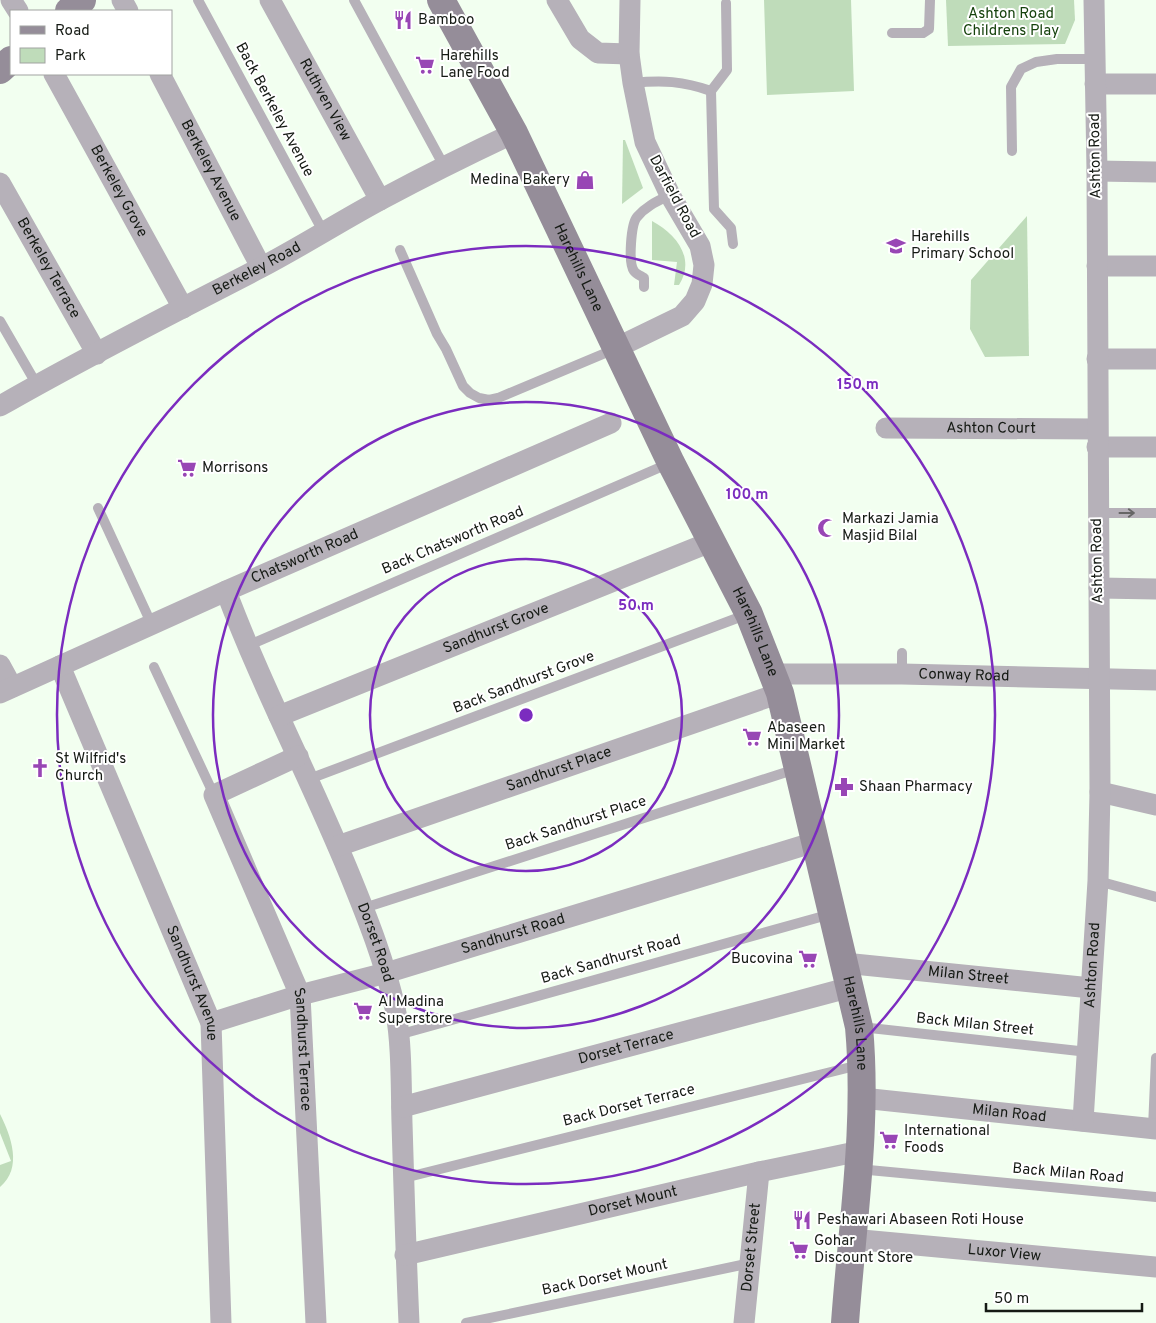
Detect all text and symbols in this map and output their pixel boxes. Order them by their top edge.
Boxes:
park label: Ashton Road Childrens Play [963,5,1059,41]
restaurant icon: Bamboo [392,9,414,31]
legend [10,10,172,75]
place label: Bamboo [418,11,474,30]
text: Road [55,22,90,41]
street label: Back Berkeley Avenue [231,40,317,180]
text: Park [55,47,86,66]
place label: Harehills Lane Food [440,47,510,83]
supermarket icon: Harehills Lane Food [414,54,436,76]
street label: Ruthven View [295,55,355,145]
street label: Ashton Road [1086,113,1106,199]
street label: Berkeley Avenue [176,116,245,225]
street label: Berkeley Grove [86,142,152,241]
street label: Darfield Road [644,152,704,242]
shop icon: Medina Bakery [574,169,596,191]
place label: Medina Bakery [470,171,570,190]
street label: Berkeley Terrace [12,214,84,322]
street label: Harehills Lane [549,221,607,315]
place label: Harehills Primary School [911,228,1014,264]
school or university icon: Harehills Primary School [885,235,907,257]
street label: Berkeley Road [209,238,304,300]
text: 150 m [837,376,879,395]
street label: Ashton Court [946,419,1036,438]
supermarket icon: Morrisons [176,457,198,479]
place label: Morrisons [202,459,268,478]
text: 100 m [726,486,768,505]
street label: Back Chatsworth Road [379,502,527,580]
one-way arrow [1118,508,1135,518]
place label: Markazi Jamia Masjid Bilal [842,510,939,546]
mosque icon: Markazi Jamia Masjid Bilal [816,517,838,539]
street label: Ashton Road [1088,518,1108,604]
street label: Chatsworth Road [248,525,362,588]
street label: Harehills Lane [727,584,782,680]
text: 50 m [618,597,654,616]
street label: Sandhurst Grove [440,599,552,658]
street label: Back Sandhurst Grove [451,647,597,719]
street label: Conway Road [918,665,1010,686]
centre of rings [517,706,535,724]
place label: Abaseen Mini Market [767,719,845,755]
supermarket icon: Abaseen Mini Market [741,726,763,748]
street label: Sandhurst Place [504,742,614,796]
place label: St Wilfrid's Church [55,750,126,786]
church icon: St Wilfrid's Church [29,757,51,779]
pharmacy icon: Shaan Pharmacy [833,776,855,798]
place label: Shaan Pharmacy [859,778,973,797]
street label: Back Sandhurst Place [503,792,649,856]
street label: Dorset Road [352,900,398,984]
street label: Sandhurst Road [459,909,567,959]
street label: Ashton Road [1081,922,1105,1009]
street label: Sandhurst Avenue [161,923,221,1041]
street label: Back Sandhurst Road [539,931,683,989]
supermarket icon: Bucovina [797,948,819,970]
place label: Bucovina [731,950,793,969]
street label: Milan Street [927,962,1010,989]
street label: Harehills Lane [838,974,871,1071]
street label: Sandhurst Terrace [289,985,315,1112]
place label: Al Madina Superstore [378,993,452,1029]
supermarket icon: Al Madina Superstore [352,1000,374,1022]
street label: Back Milan Street [915,1009,1035,1041]
street label: Dorset Terrace [576,1025,676,1069]
street label: Back Dorset Terrace [561,1080,697,1132]
street label: Milan Road [971,1100,1047,1127]
place label: International Foods [904,1122,990,1158]
supermarket icon: International Foods [878,1129,900,1151]
street label: Back Milan Road [1012,1160,1124,1188]
street label: Dorset Mount [586,1182,679,1221]
street label: Dorset Street [738,1202,765,1293]
restaurant icon: Peshawari Abaseen Roti House [791,1209,813,1231]
place label: Peshawari Abaseen Roti House [817,1211,1024,1230]
place label: Gohar Discount Store [814,1232,913,1268]
supermarket icon: Gohar Discount Store [788,1239,810,1261]
street label: Luxor View [967,1240,1042,1266]
street label: Back Dorset Mount [540,1255,670,1301]
scale bar [986,1280,1142,1312]
text: 50 m [994,1290,1029,1309]

